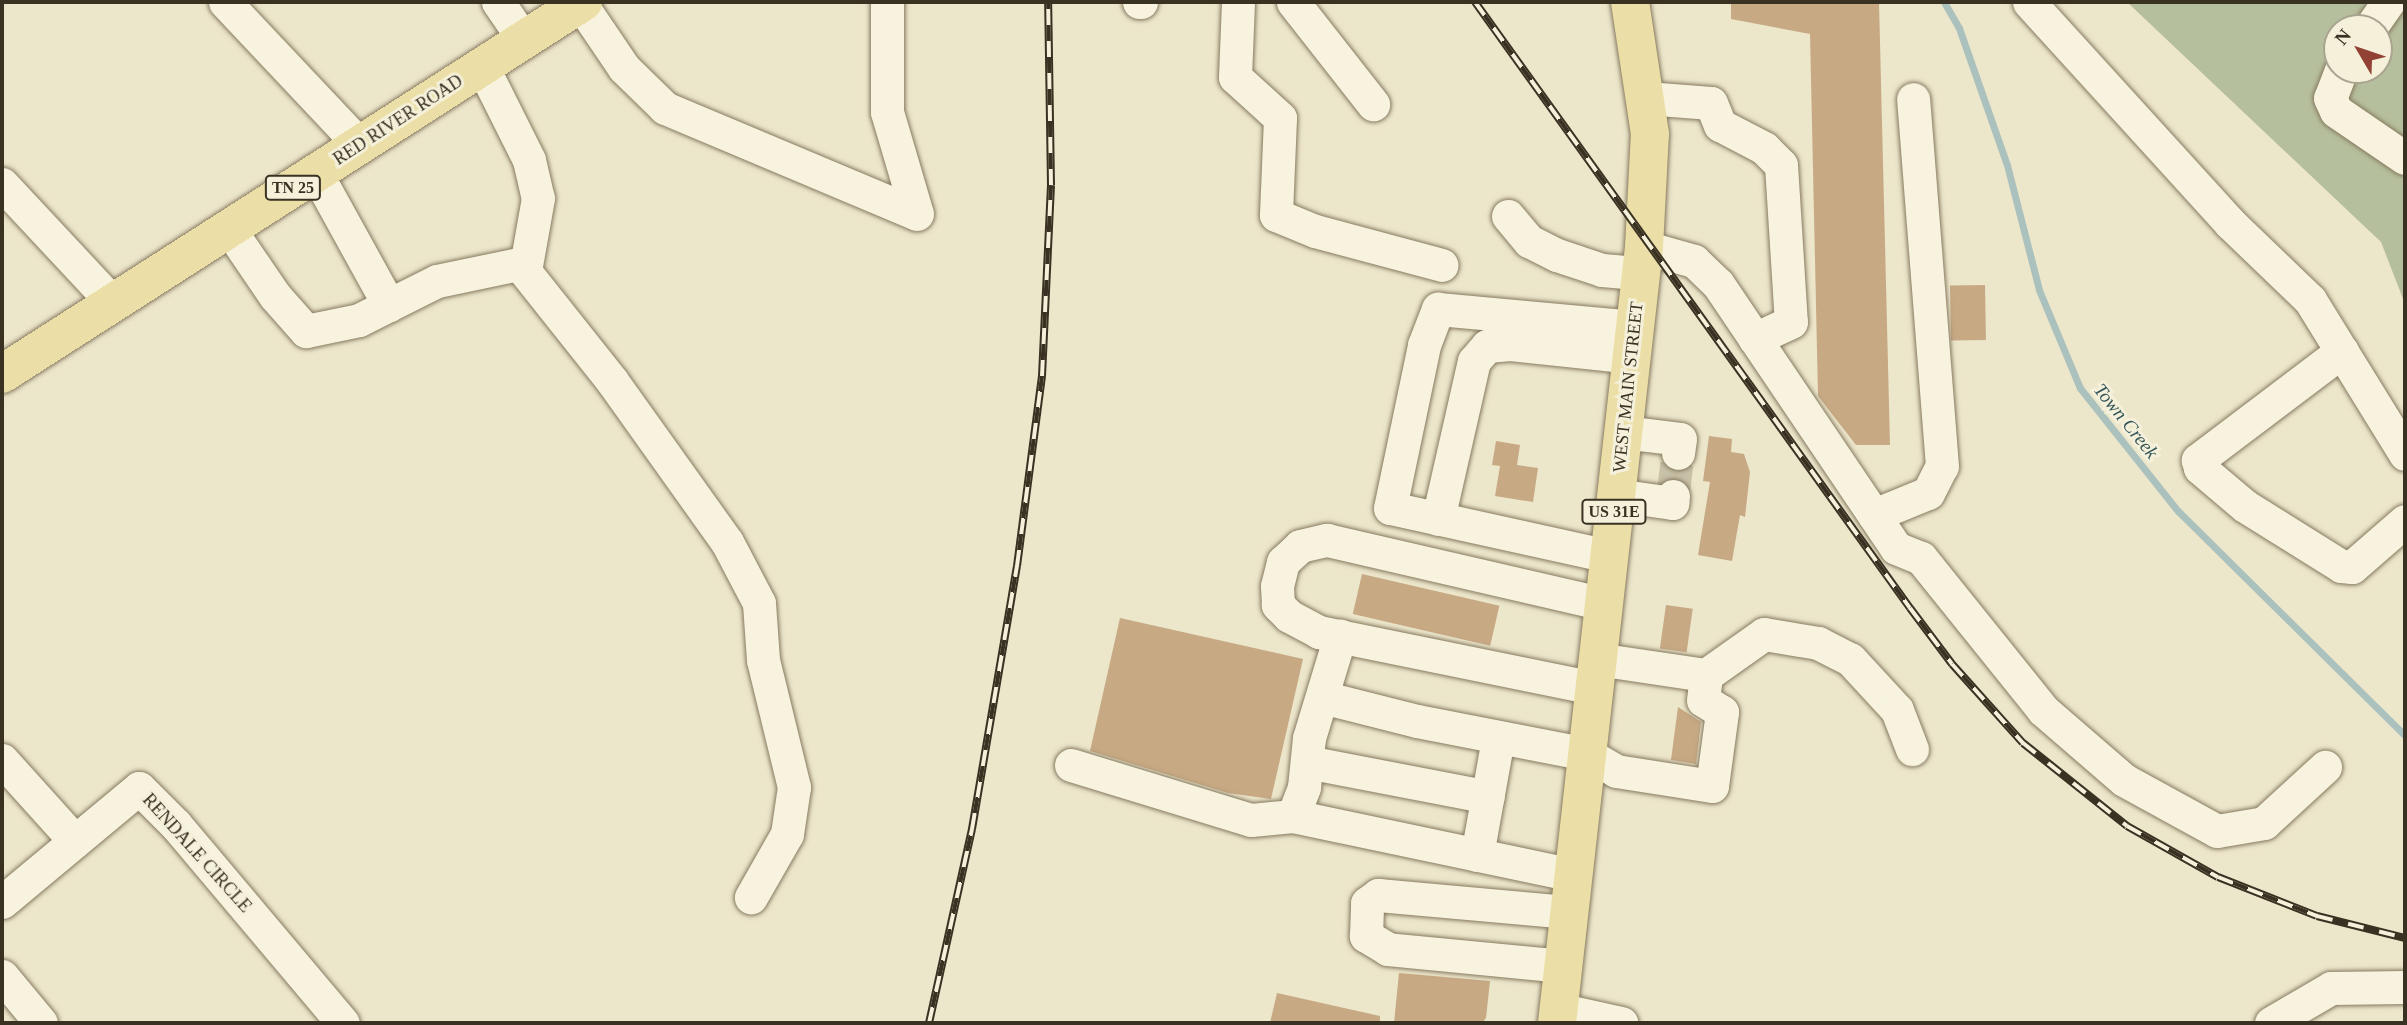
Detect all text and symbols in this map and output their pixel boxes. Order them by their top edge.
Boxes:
north arrow [2323,14,2393,84]
text: N [2330,25,2355,49]
street label: RED RIVER ROAD [329,70,467,170]
road number: TN 25 [263,176,323,200]
street label: WEST MAIN STREET [1608,300,1648,474]
water label: Town Creek [2089,379,2163,463]
road number: US 31E [1581,499,1647,524]
street label: RENDALE CIRCLE [138,789,256,917]

